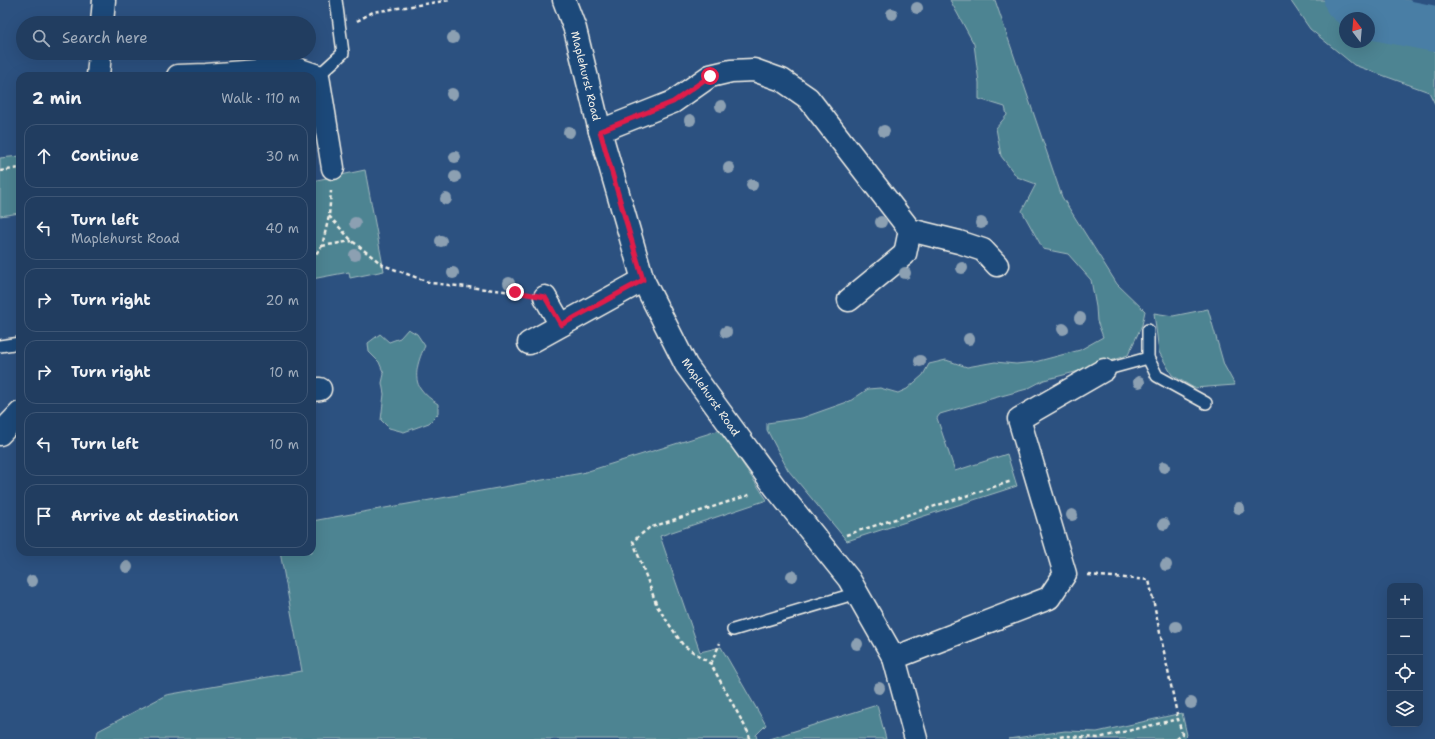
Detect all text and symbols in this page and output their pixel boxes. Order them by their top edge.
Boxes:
north arrow [1339,12,1375,48]
search box [16,16,316,60]
icon: search [30,27,52,49]
text: Search here [62,28,148,48]
street label: Maplehurst Road [567,30,604,123]
route start [701,67,719,85]
text: 2 min [32,87,82,109]
text: Walk · 110 m [221,90,300,107]
icon: ahead [33,145,55,167]
text: Continue [71,146,139,166]
text: 30 m [265,148,299,165]
text: Turn left [71,210,139,230]
icon: left [33,217,55,239]
text: 40 m [265,220,299,237]
text: Maplehurst Road [71,230,180,247]
route end [506,283,524,301]
icon: right [33,289,55,311]
text: Turn right [71,290,151,310]
text: 20 m [266,292,299,309]
street label: Maplehurst Road [678,355,743,439]
icon: right [33,361,55,383]
text: Turn right [71,362,151,382]
text: 10 m [269,364,299,381]
icon: left [33,433,55,455]
text: Turn left [71,434,139,454]
text: 10 m [269,436,299,453]
icon: arrive [33,505,55,527]
text: Arrive at destination [71,506,239,526]
map controls [1387,583,1423,727]
button: + [1387,583,1423,619]
button: − [1387,619,1423,655]
button: locate [1387,655,1423,691]
button: layers [1387,691,1423,727]

